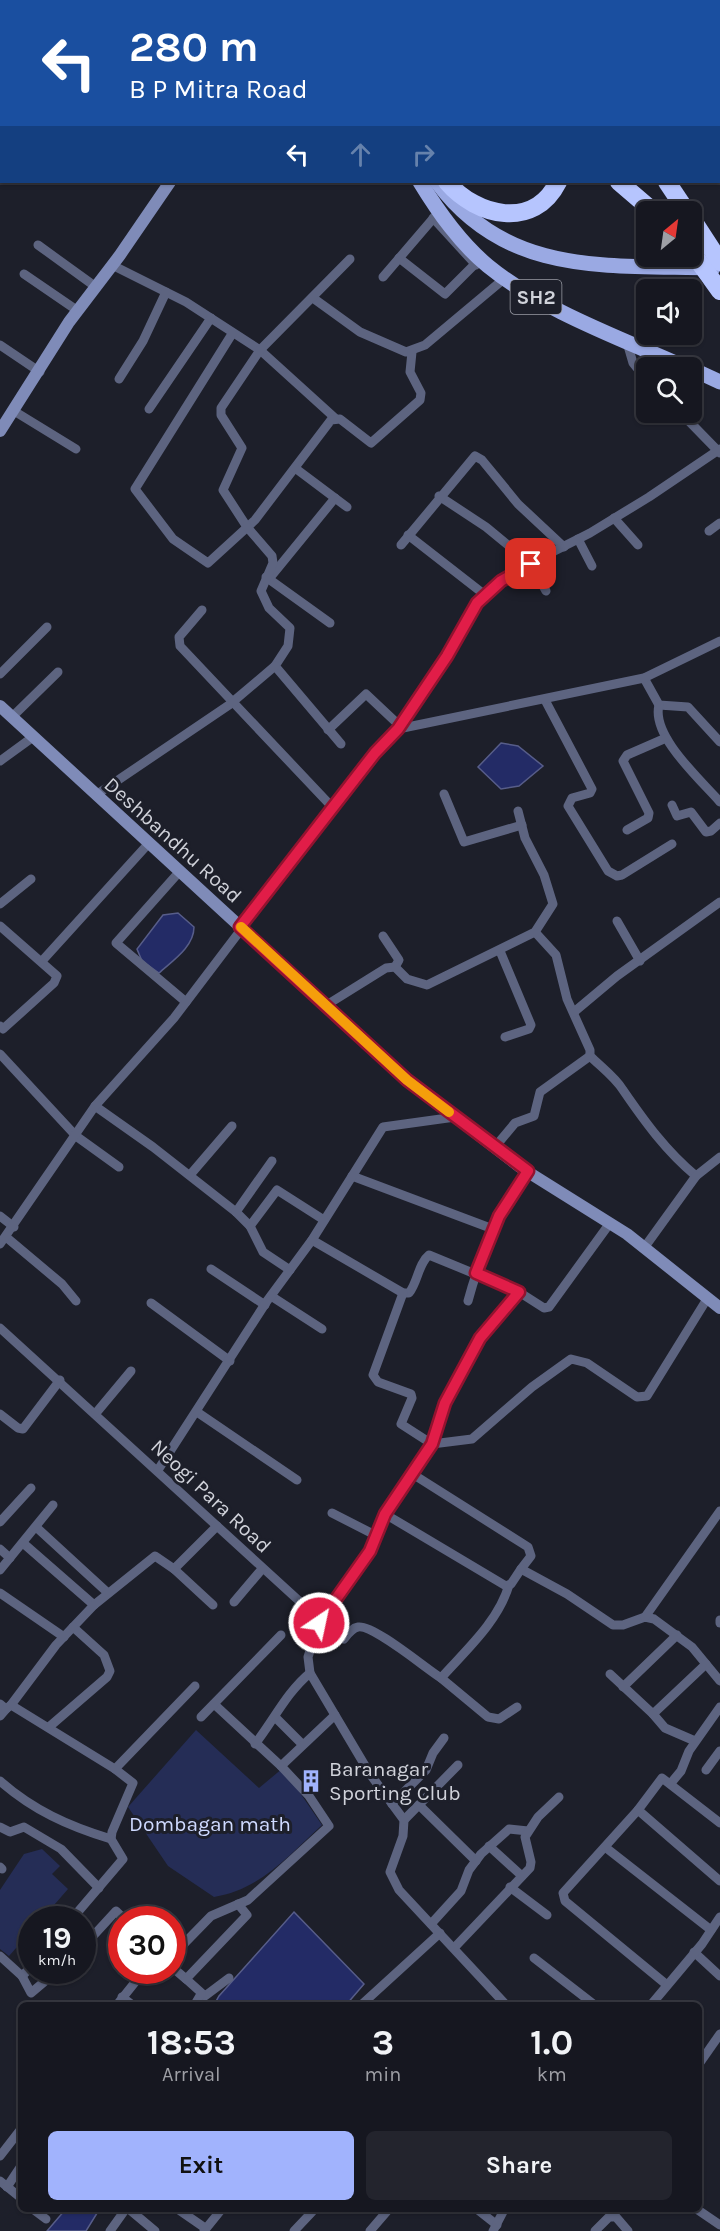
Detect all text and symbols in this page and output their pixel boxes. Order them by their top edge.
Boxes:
text: 280 m [129,22,259,72]
icon: left [30,24,108,102]
text: B P Mitra Road [129,73,308,105]
icon: left [281,138,314,171]
icon: ahead [344,138,377,171]
icon: right [407,138,440,171]
north arrow [636,201,702,267]
map controls [636,201,702,423]
button: sound [636,279,702,345]
road number: SH2 [510,280,562,314]
button: search [636,357,702,423]
pin [505,538,556,589]
icon: arrive [514,547,547,580]
street label: Deshbandhu Road [99,772,247,908]
street label: Neogi Para Road [146,1434,276,1558]
position arrow [287,1591,351,1655]
place label: Baranagar Sporting Club [329,1757,461,1805]
building icon: Baranagar Sporting Club [298,1768,324,1794]
park label: Dombagan math [129,1812,291,1836]
speed limit sign: 30 [108,1906,186,1984]
text: 19 [42,1920,71,1956]
text: km/h [38,1951,76,1969]
text: 18:53 [147,2021,236,2063]
text: 3 [372,2021,394,2063]
text: 1.0 [530,2021,573,2063]
text: Arrival [162,2063,221,2086]
text: min [365,2063,401,2086]
text: km [537,2063,567,2086]
button: Exit [48,2131,354,2200]
button: Share [366,2131,672,2200]

